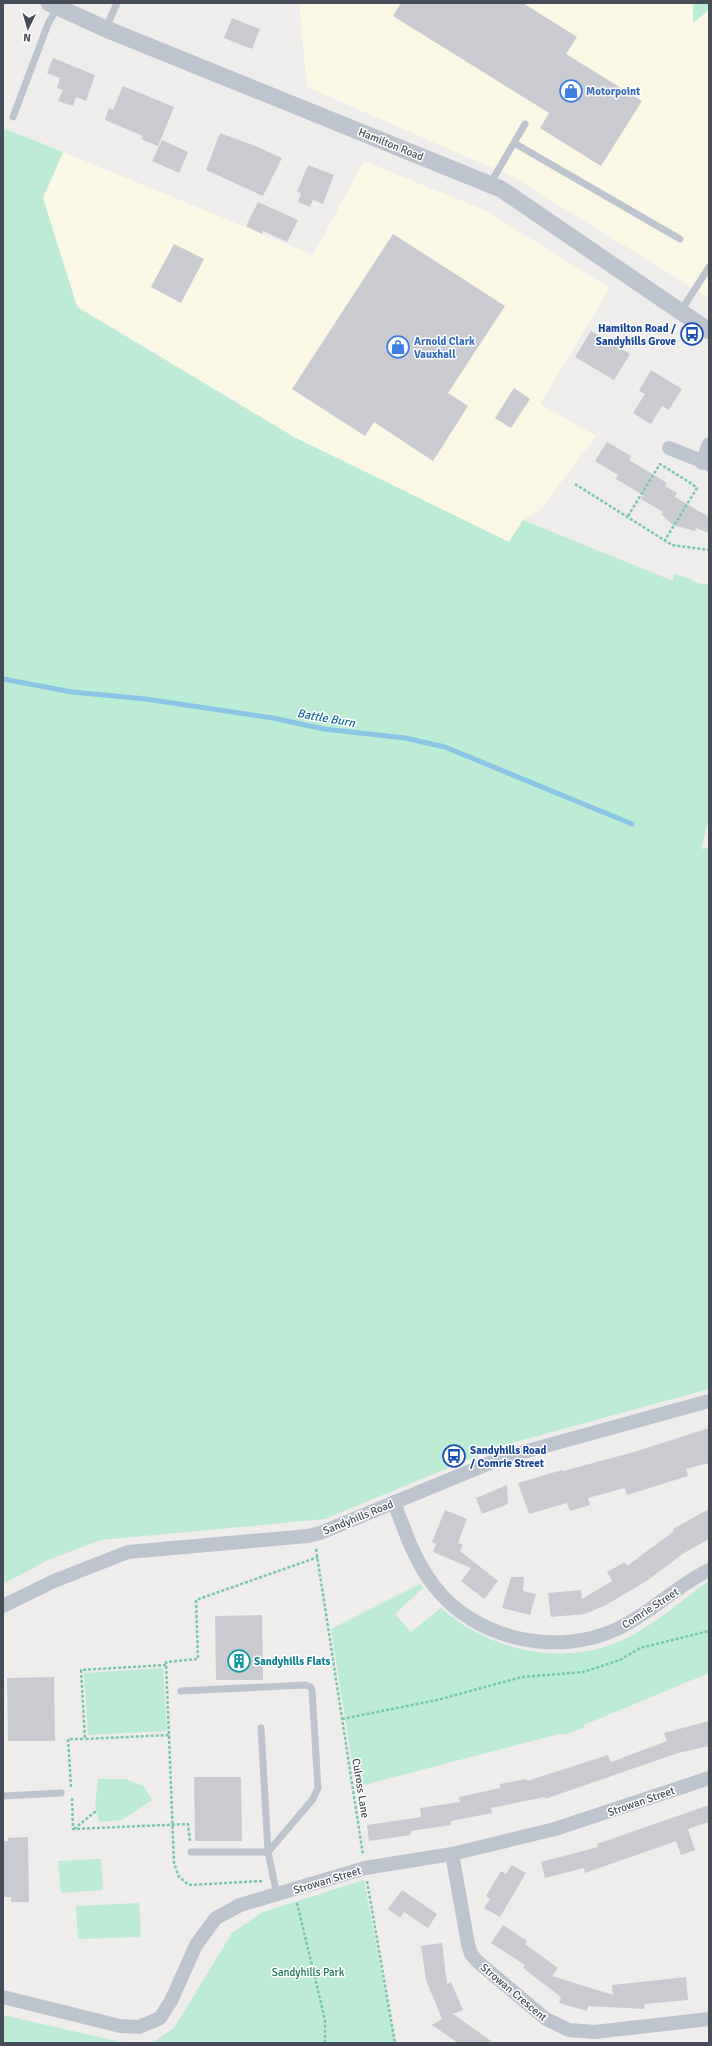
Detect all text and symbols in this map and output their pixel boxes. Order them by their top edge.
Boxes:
north arrow [8,8,48,48]
text: N [23,31,32,44]
shop icon: Motorpoint [558,78,584,104]
place label: Motorpoint [586,85,640,98]
street label: Hamilton Road [356,125,425,164]
bus stop icon: Hamilton Road / Sandyhills Grove [679,321,705,347]
place label: Hamilton Road / Sandyhills Grove [596,322,677,348]
shop icon: Arnold Clark Vauxhall [385,334,411,360]
place label: Arnold Clark Vauxhall [414,335,475,361]
water label: Battle Burn [296,706,356,731]
bus stop icon: Sandyhills Road / Comrie Street [441,1443,467,1469]
place label: Sandyhills Road / Comrie Street [470,1444,546,1470]
street label: Sandyhills Road [321,1497,395,1537]
street label: Comrie Street [620,1585,681,1632]
building icon: Sandyhills Flats [226,1648,252,1674]
place label: Sandyhills Flats [254,1655,331,1668]
street label: Culross Lane [349,1757,372,1819]
street label: Strowan Street [606,1784,676,1819]
street label: Strowan Street [292,1864,363,1897]
street label: Strowan Crescent [478,1961,550,2024]
park label: Sandyhills Park [272,1966,345,1979]

